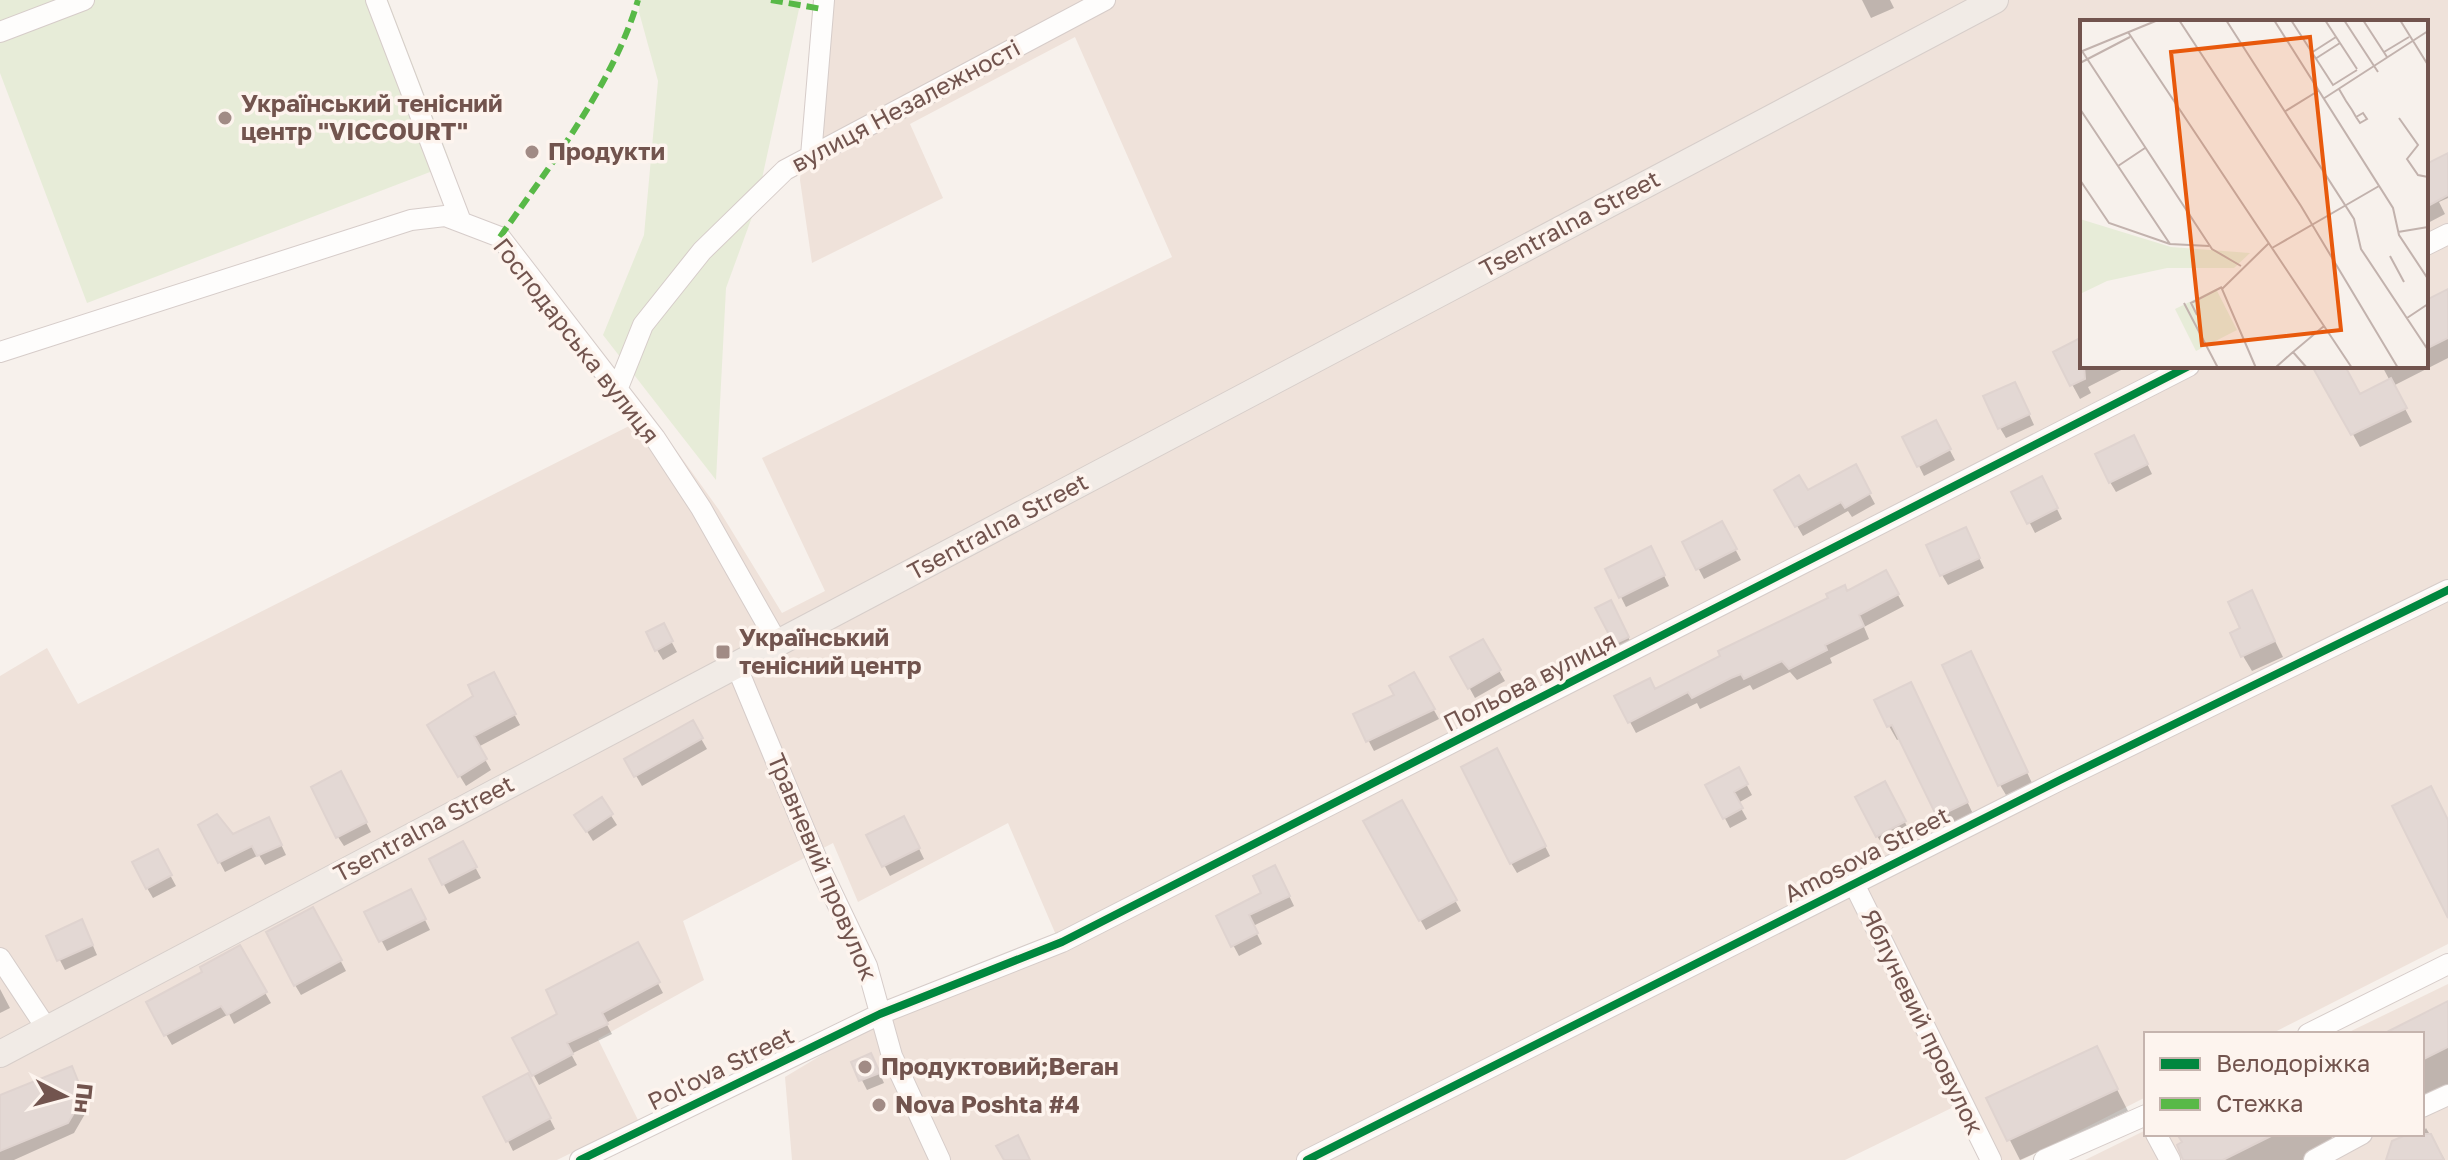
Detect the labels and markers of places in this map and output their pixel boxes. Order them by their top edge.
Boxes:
place label: Український тенісний центр "VICCOURT" [241,88,503,145]
marker: Український тенісний центр "VICCOURT" [216,109,234,127]
place label: Продукти [548,136,665,165]
marker: Продукти [523,143,541,161]
place label: Український тенісний центр [739,622,922,679]
marker: Український тенісний центр [714,643,732,661]
place label: Продуктовий;Веган [881,1051,1119,1080]
marker: Продуктовий;Веган [856,1058,874,1076]
place label: Nova Poshta #4 [895,1089,1080,1118]
marker: Nova Poshta #4 [870,1096,888,1114]

